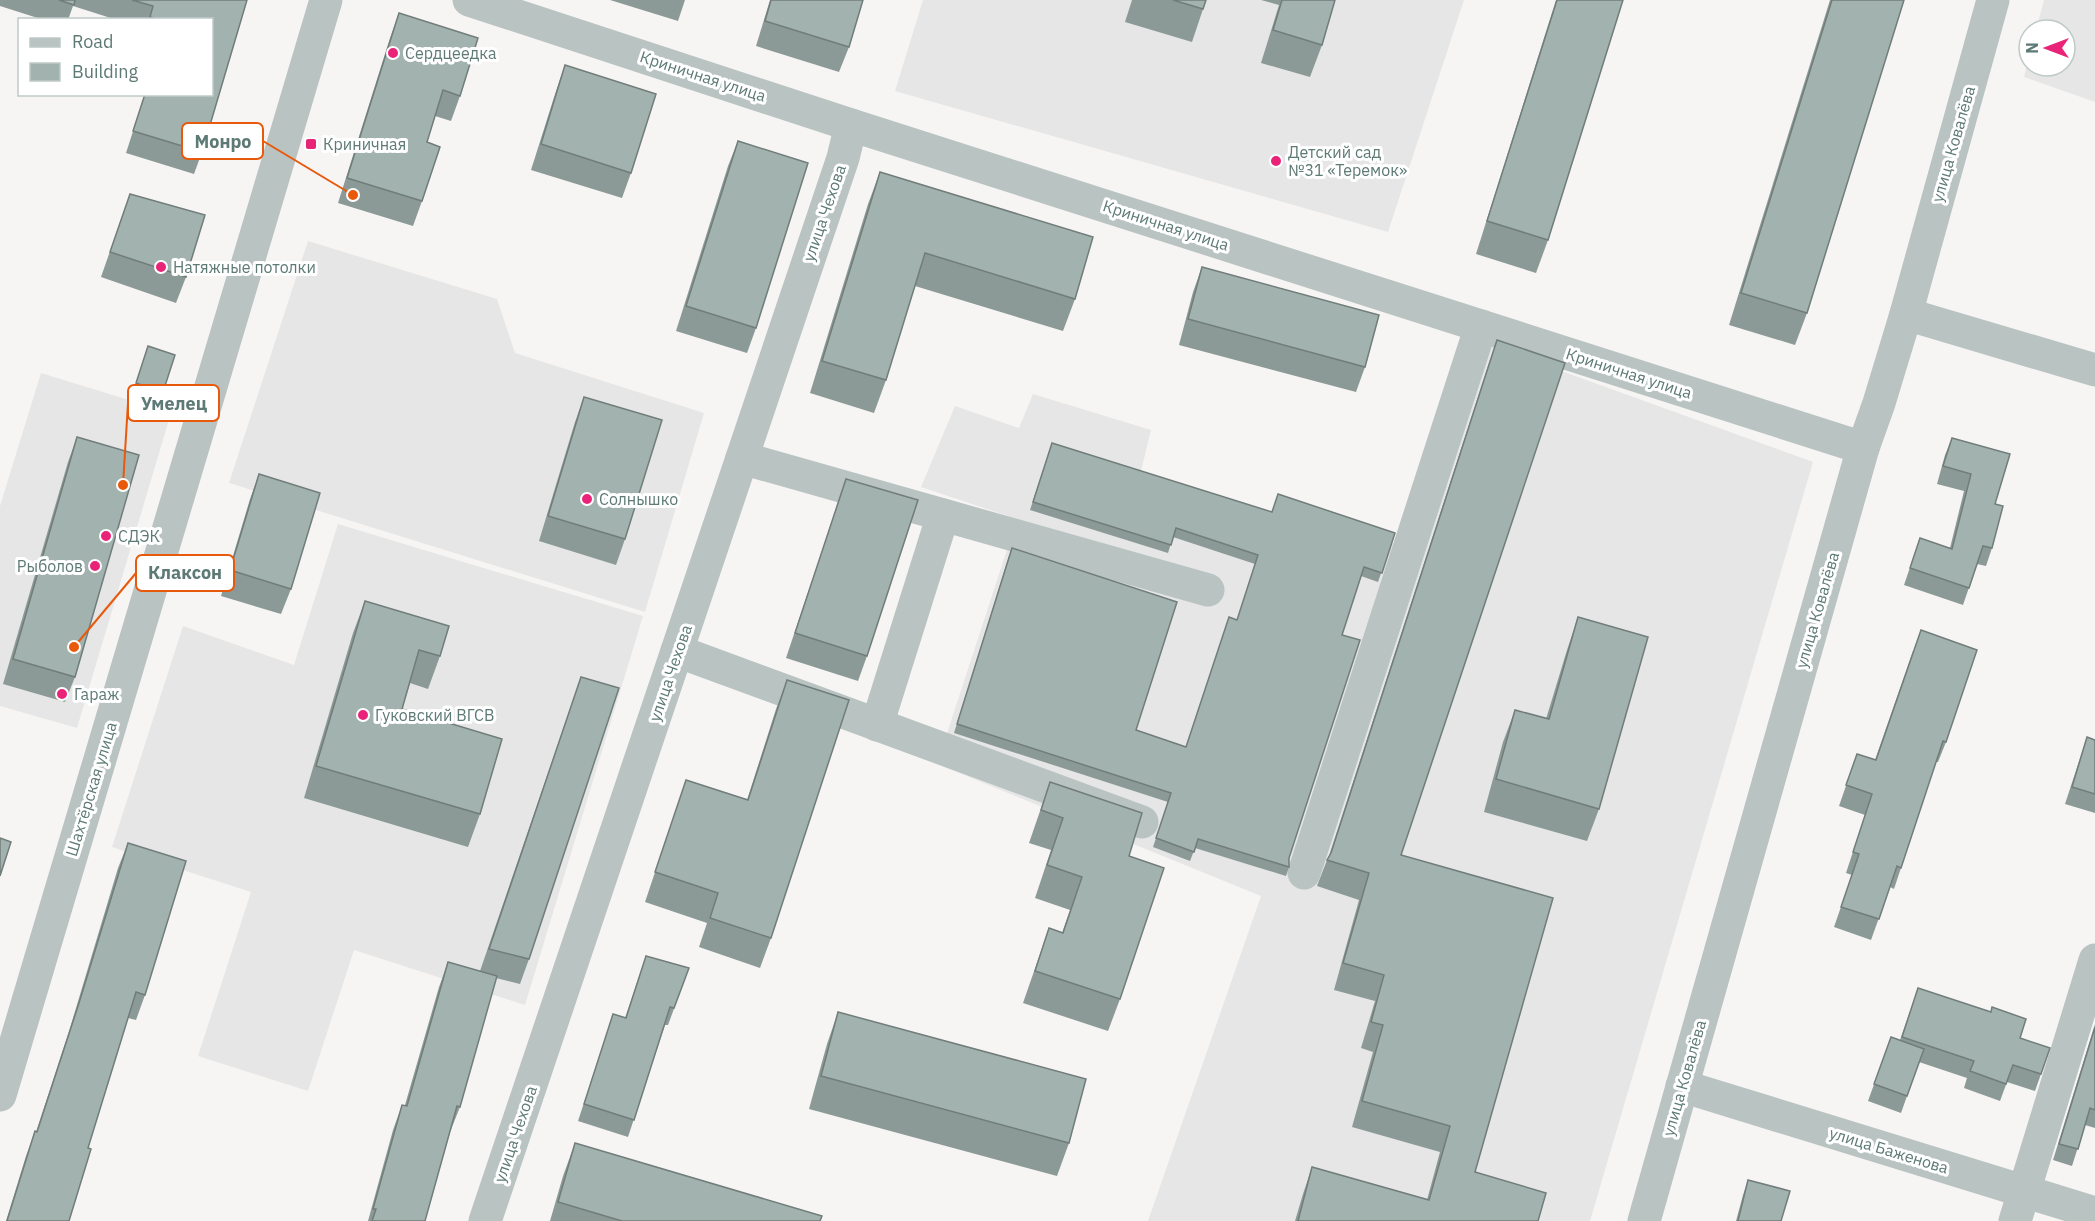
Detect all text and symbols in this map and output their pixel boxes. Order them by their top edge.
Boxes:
legend [18,18,213,96]
north arrow [2017,18,2077,78]
text: Road [72,30,113,53]
text: N [2022,42,2042,54]
place label: Сердцеедка [405,43,497,63]
marker: Сердцеедка [386,46,400,60]
street label: Криничная улица [637,46,769,106]
text: Building [72,60,139,83]
street label: улица Ковалёва [1927,83,1979,204]
callout: Монро [182,123,263,159]
text: Монро [194,130,252,153]
place label: Криничная [323,134,406,154]
marker: Криничная [304,137,318,151]
place label: Детский сад №31 «Теремок» [1288,142,1407,180]
marker: Детский сад №31 «Теремок» [1269,154,1283,168]
street label: улица Чехова [798,161,850,264]
street label: Криничная улица [1100,195,1232,255]
place label: Натяжные потолки [173,257,316,277]
marker: Натяжные потолки [154,260,168,274]
street label: Криничная улица [1563,343,1695,403]
callout: Умелец [128,385,219,421]
text: Умелец [141,392,208,415]
place label: Солнышко [599,489,678,509]
marker: Солнышко [580,492,594,506]
place label: СДЭК [118,526,160,546]
marker: СДЭК [99,529,113,543]
street label: улица Ковалёва [1791,549,1843,670]
callout: Клаксон [136,555,234,591]
place label: Рыболов [17,556,83,576]
marker: Рыболов [88,559,102,573]
text: Клаксон [148,561,222,584]
street label: улица Чехова [644,621,696,724]
place label: Гараж [74,684,119,704]
marker: Гараж [55,687,69,701]
place label: Гуковский ВГСВ [375,705,495,725]
marker: Гуковский ВГСВ [356,708,370,722]
street label: Шахтёрская улица [61,719,121,859]
street label: улица Ковалёва [1658,1017,1710,1138]
street label: улица Чехова [489,1082,541,1185]
street label: улица Баженова [1827,1122,1951,1178]

